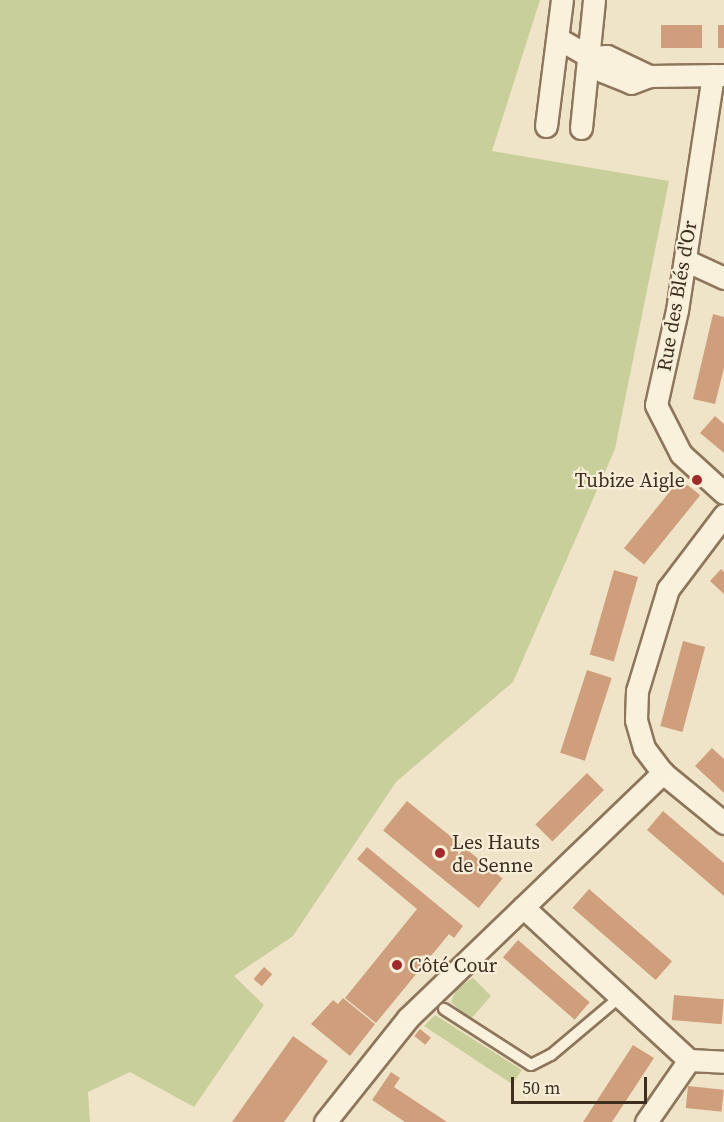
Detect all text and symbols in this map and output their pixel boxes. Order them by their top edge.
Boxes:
street label: Rue des Blés d'Or [652,219,702,373]
place label: Tubize Aigle [575,468,685,492]
marker: Tubize Aigle [690,473,704,487]
place label: Les Hauts de Senne [452,830,540,877]
marker: Les Hauts de Senne [433,846,447,860]
place label: Côté Cour [409,953,497,977]
marker: Côté Cour [390,958,404,972]
scale bar [514,1065,650,1103]
text: 50 m [522,1075,560,1100]

